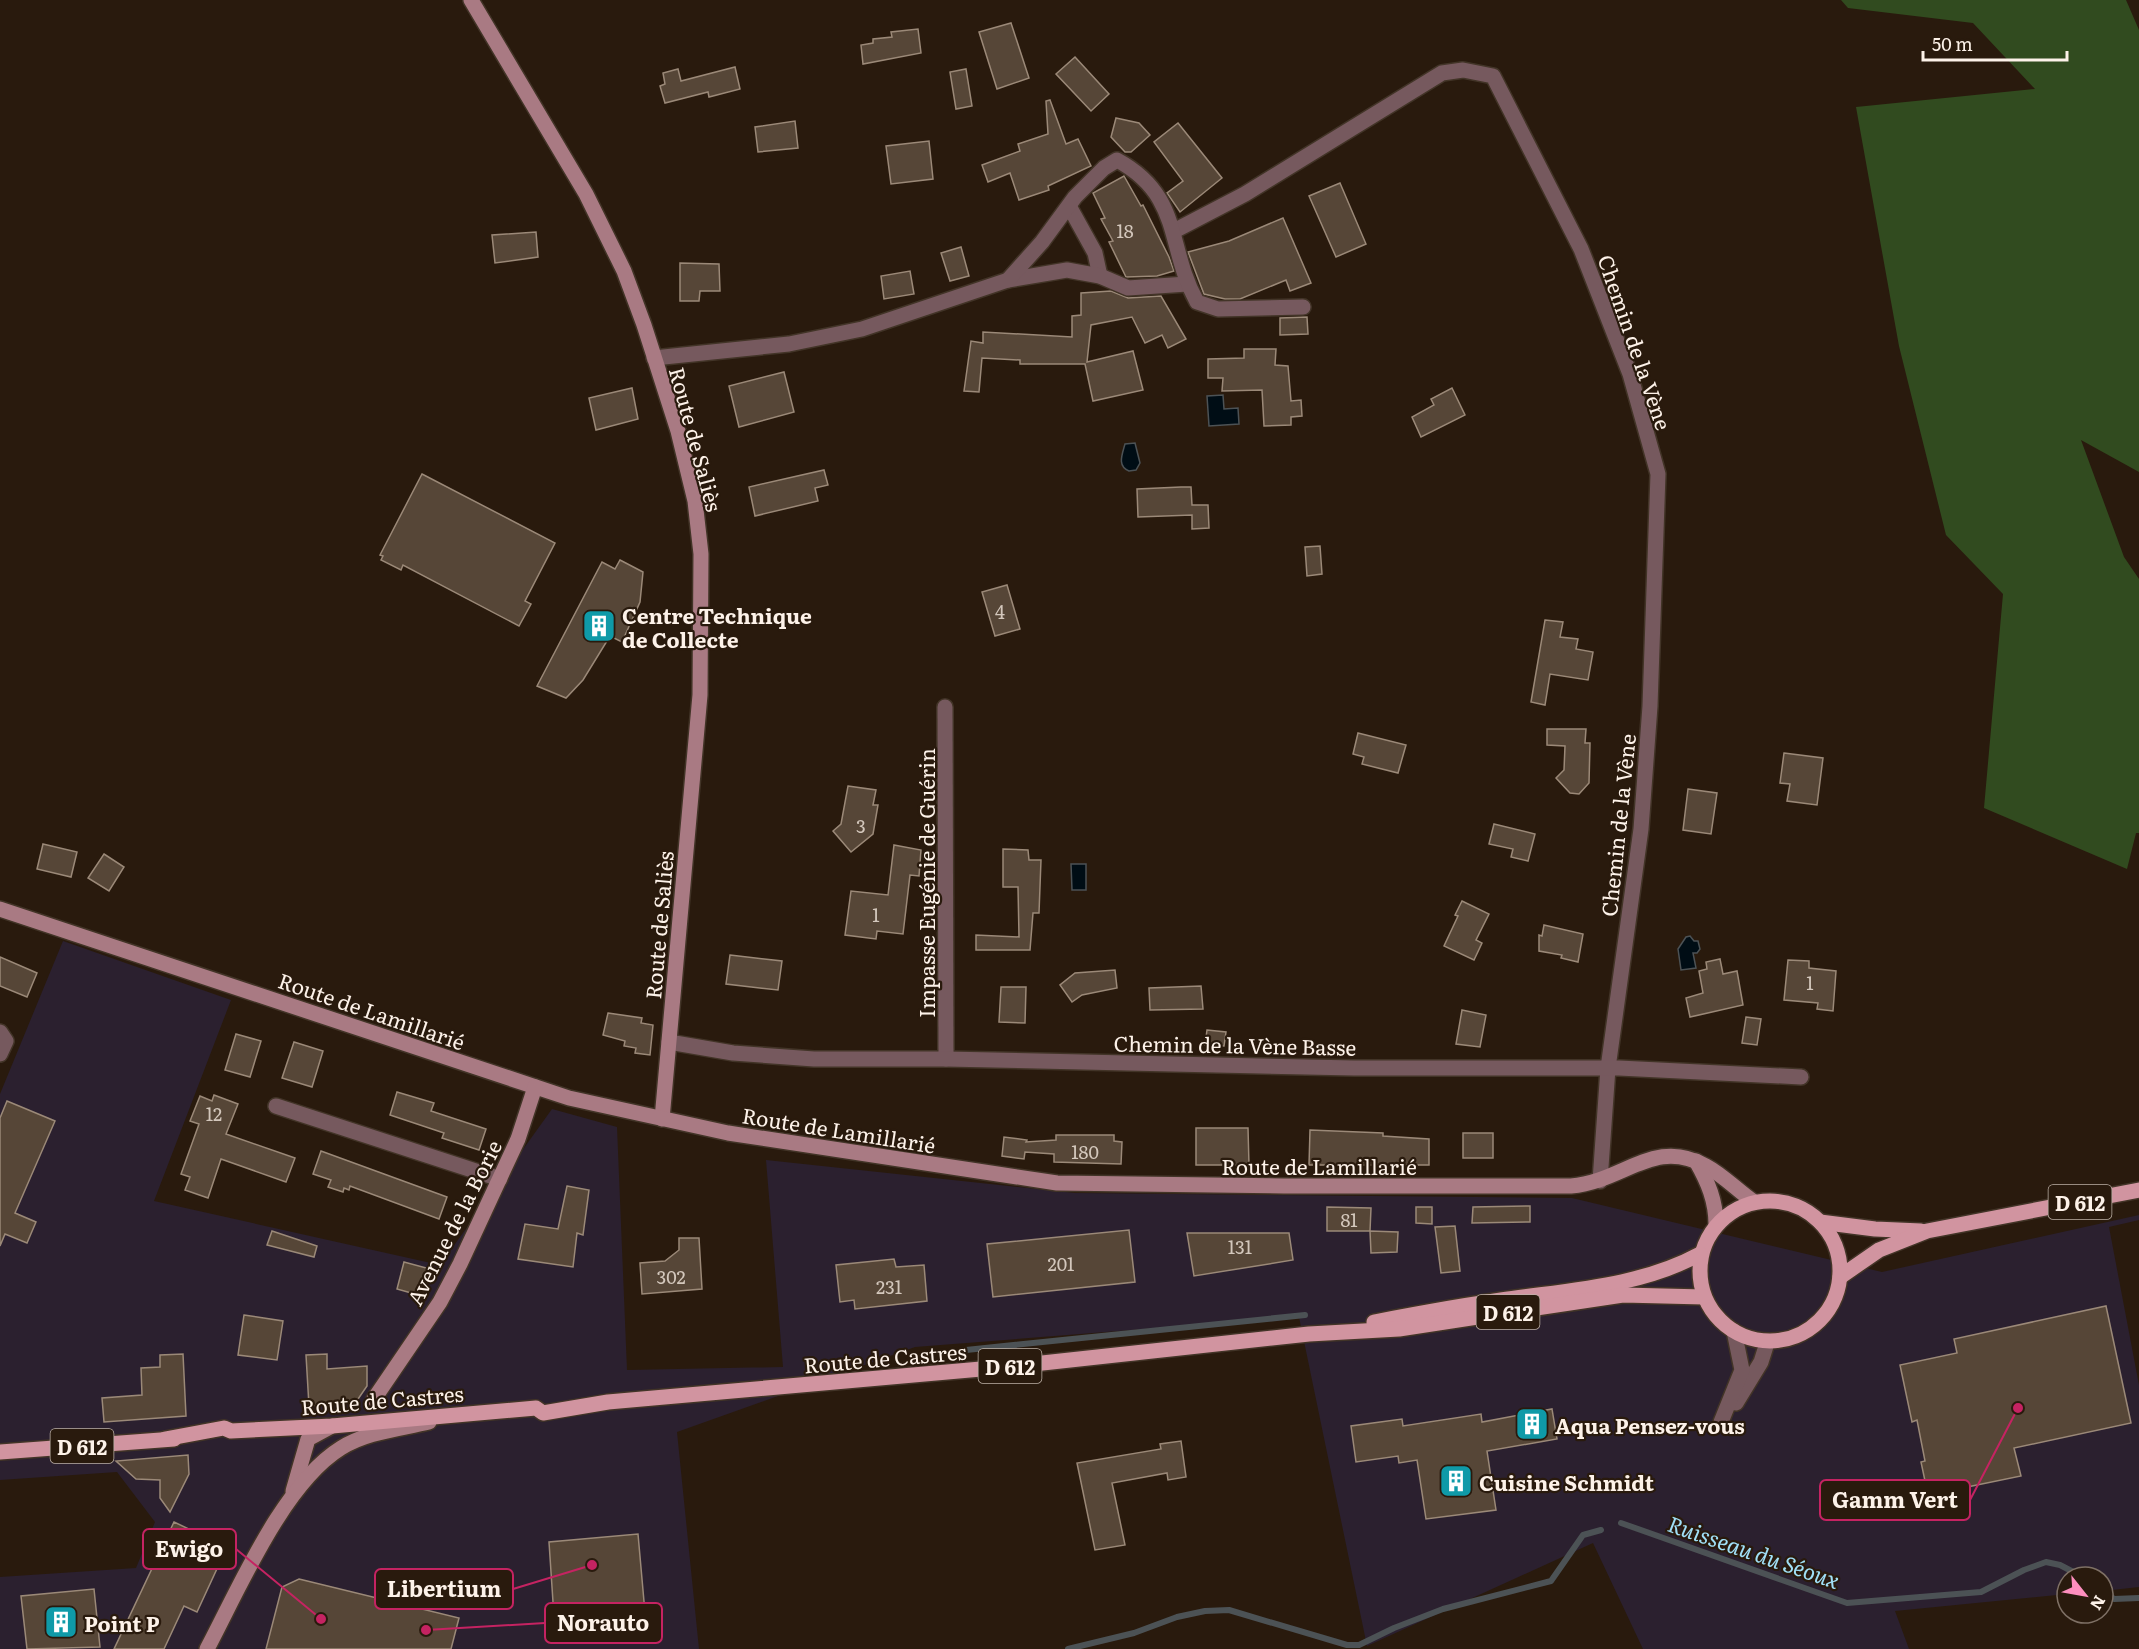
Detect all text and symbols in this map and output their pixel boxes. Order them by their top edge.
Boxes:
scale bar [1923,24,2067,62]
text: 50 m [1932,30,1973,57]
house number: 18 [1116,217,1134,244]
street label: Chemin de la Vène [1591,250,1681,434]
street label: Route de Saliès [663,363,731,515]
house number: 4 [995,598,1005,625]
place label: Centre Technique de Collecte [622,599,812,654]
building icon: Centre Technique de Collecte [581,608,617,644]
street label: Chemin de la Vène [1592,732,1642,918]
street label: Impasse Eugénie de Guérin [910,748,941,1018]
house number: 3 [856,812,866,839]
street label: Route de Saliès [636,850,680,1000]
house number: 1 [872,901,880,928]
street label: Route de Lamillarié [274,964,470,1057]
house number: 1 [1806,969,1814,996]
street label: Chemin de la Vène Basse [1113,1026,1357,1062]
street label: Route de Lamillarié [740,1098,938,1160]
house number: 12 [206,1100,222,1127]
street label: Avenue de la Borie [398,1134,508,1310]
house number: 180 [1071,1138,1099,1165]
street label: Route de Lamillarié [1221,1150,1417,1181]
road number: D 612 [2048,1185,2112,1219]
house number: 81 [1340,1206,1358,1233]
house number: 131 [1228,1233,1252,1260]
house number: 201 [1048,1250,1074,1277]
house number: 302 [656,1263,686,1290]
house number: 231 [876,1273,902,1300]
road number: D 612 [1476,1295,1540,1329]
street label: Route de Castres [802,1334,968,1380]
road number: D 612 [978,1349,1042,1383]
street label: Route de Castres [299,1376,465,1422]
building icon: Aqua Pensez-vous [1514,1406,1550,1442]
place label: Aqua Pensez-vous [1555,1409,1745,1440]
road number: D 612 [50,1429,113,1463]
building icon: Cuisine Schmidt [1438,1463,1474,1499]
place label: Cuisine Schmidt [1479,1466,1655,1497]
callout: Gamm Vert [1820,1480,1970,1520]
text: Gamm Vert [1832,1482,1958,1515]
water label: Ruisseau du Séoux [1664,1506,1845,1596]
callout: Ewigo [143,1529,236,1569]
text: Ewigo [155,1531,223,1564]
north arrow [2055,1565,2115,1625]
callout: Libertium [375,1569,513,1609]
text: Libertium [387,1571,501,1604]
text: N [2085,1591,2112,1615]
callout: Norauto [545,1603,662,1643]
building icon: Point P [43,1604,79,1640]
text: Norauto [557,1605,649,1638]
place label: Point P [84,1607,160,1638]

